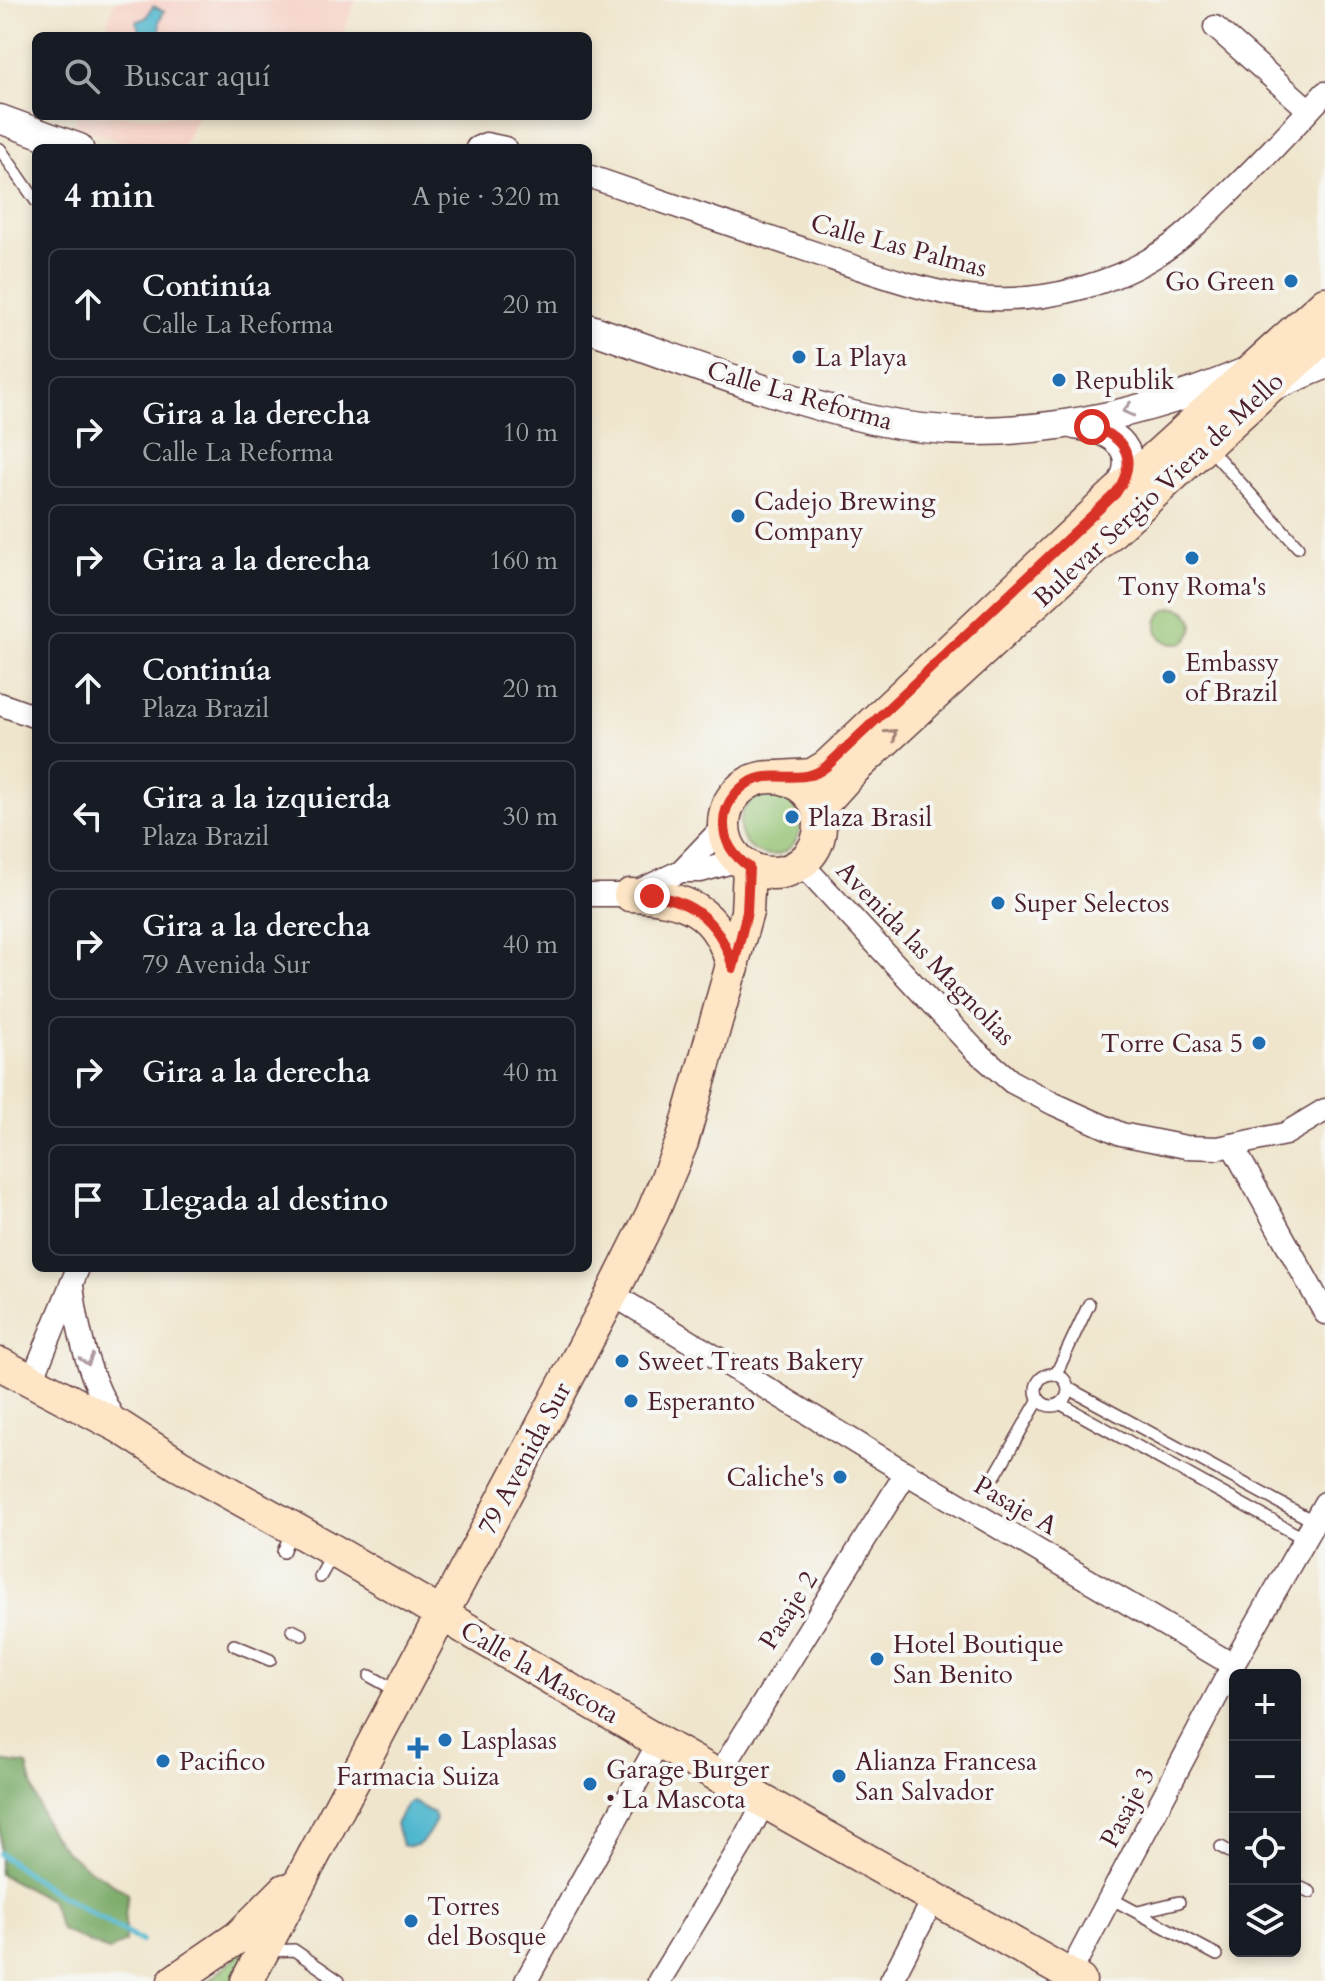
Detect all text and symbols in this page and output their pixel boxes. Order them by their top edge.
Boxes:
search box [32,32,592,120]
icon: search [60,54,104,98]
text: Buscar aquí [124,56,270,97]
text: 4 min [64,173,155,219]
text: A pie · 320 m [412,179,560,214]
street label: Calle Las Palmas [807,205,991,286]
place label: Go Green [1165,264,1275,299]
text: Continúa [142,266,272,307]
marker: Go Green [1282,272,1300,290]
icon: ahead [66,282,110,326]
text: 20 m [502,287,558,322]
text: Calle La Reforma [142,307,334,342]
place label: La Playa [815,340,907,375]
marker: La Playa [790,348,808,366]
street label: Calle La Reforma [703,352,897,439]
place label: Republik [1075,363,1175,398]
street label: Bulevar Sergio Viera de Mello [1026,364,1291,615]
marker: Republik [1050,371,1068,389]
text: Gira a la derecha [142,394,371,435]
one-way arrow [1121,401,1135,418]
route start [1074,409,1110,445]
icon: right [66,410,110,454]
text: 10 m [502,415,558,450]
text: Calle La Reforma [142,435,334,470]
place label: Cadejo Brewing Company [754,484,936,549]
marker: Cadejo Brewing Company [729,507,747,525]
icon: right [66,538,110,582]
text: Gira a la derecha [142,540,371,581]
text: 160 m [489,543,558,578]
marker: Tony Roma's [1183,549,1201,567]
place label: Tony Roma's [1118,569,1266,604]
place label: Embassy of Brazil [1185,645,1280,710]
text: Continúa [142,650,272,691]
icon: ahead [66,666,110,710]
marker: Embassy of Brazil [1160,668,1178,686]
text: 20 m [502,671,558,706]
text: Plaza Brazil [142,691,269,726]
one-way arrow [883,730,898,744]
text: Gira a la izquierda [142,778,391,819]
icon: left [66,794,110,838]
text: 30 m [502,799,558,834]
place label: Plaza Brasil [808,800,932,835]
marker: Plaza Brasil [783,808,801,826]
text: Plaza Brazil [142,819,269,854]
street label: Avenida las Magnolias [828,853,1023,1053]
route end [634,878,670,914]
place label: Super Selectos [1014,886,1169,921]
marker: Super Selectos [989,894,1007,912]
text: Gira a la derecha [142,906,371,947]
icon: right [66,922,110,966]
text: 40 m [502,927,558,962]
text: 79 Avenida Sur [142,947,310,982]
place label: Torre Casa 5 [1101,1026,1243,1061]
marker: Torre Casa 5 [1250,1034,1268,1052]
icon: right [66,1050,110,1094]
text: Gira a la derecha [142,1052,371,1093]
text: 40 m [502,1055,558,1090]
icon: arrive [66,1178,110,1222]
text: Llegada al destino [142,1180,388,1221]
place label: Sweet Treats Bakery [638,1344,864,1379]
marker: Sweet Treats Bakery [613,1352,631,1370]
one-way arrow [78,1353,94,1366]
street label: 79 Avenida Sur [470,1375,580,1541]
place label: Esperanto [647,1384,755,1419]
marker: Esperanto [622,1392,640,1410]
place label: Caliche's [726,1460,824,1495]
street label: Pasaje A [968,1467,1064,1544]
marker: Caliche's [831,1468,849,1486]
street label: Pasaje 2 [751,1565,826,1656]
street label: Calle la Mascota [454,1613,625,1732]
place label: Hotel Boutique San Benito [893,1627,1064,1692]
marker: Hotel Boutique San Benito [868,1650,886,1668]
map controls [1229,1669,1301,1957]
button: + [1229,1669,1301,1741]
place label: Lasplasas [461,1723,557,1758]
marker: Lasplasas [436,1731,454,1749]
marker: Farmacia Suiza [409,1739,427,1757]
button: − [1229,1741,1301,1813]
place label: Pacifico [179,1744,265,1779]
place label: Alianza Francesa San Salvador [855,1744,1037,1809]
marker: Pacifico [154,1752,172,1770]
place label: Garage Burger • La Mascota [606,1752,770,1817]
place label: Farmacia Suiza [336,1759,500,1794]
street label: Pasaje 3 [1092,1761,1163,1853]
marker: Alianza Francesa San Salvador [830,1767,848,1785]
marker: Garage Burger • La Mascota [581,1775,599,1793]
button: locate [1229,1813,1301,1885]
button: layers [1229,1885,1301,1957]
place label: Torres del Bosque [427,1889,547,1954]
marker: Torres del Bosque [402,1912,420,1930]

